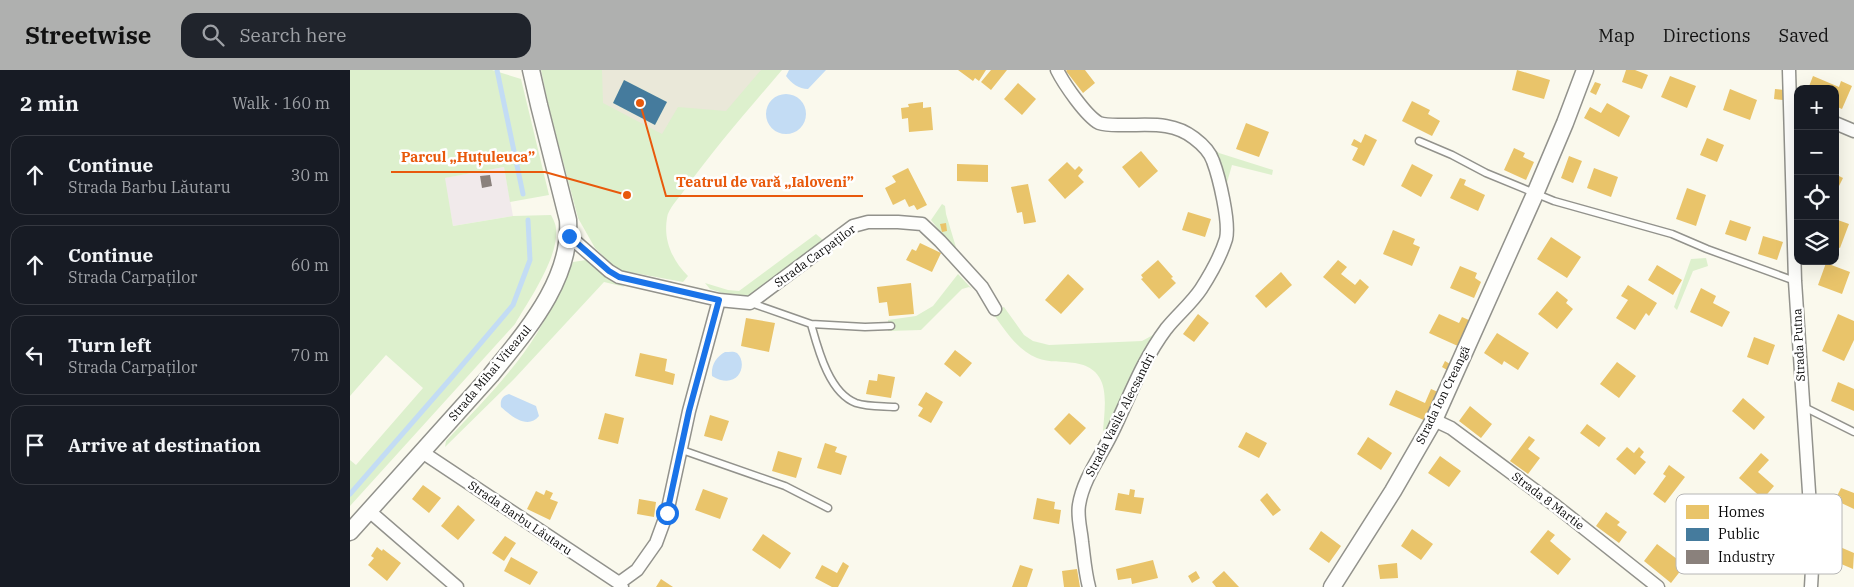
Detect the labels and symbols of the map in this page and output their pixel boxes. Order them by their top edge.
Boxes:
callout: Parcul „Huțuleuca” [391,143,545,172]
text: Parcul „Huțuleuca” [401,148,535,167]
callout: Teatrul de vară „Ialoveni” [666,167,863,196]
text: Teatrul de vară „Ialoveni” [676,173,854,191]
street label: Strada Carpaților [771,221,859,291]
route end [558,225,581,248]
street label: Strada Putna [1789,308,1808,382]
street label: Strada Mihai Viteazul [445,321,534,424]
street label: Strada Ion Creangă [1412,343,1473,447]
street label: Strada Vasile Alecsandri [1082,350,1157,479]
street label: Strada 8 Martie [1509,469,1587,533]
street label: Strada Barbu Lăutaru [466,477,575,558]
legend [1676,494,1842,574]
route start [656,502,679,525]
text: Homes [1718,503,1765,521]
text: Public [1718,525,1760,543]
text: Industry [1718,548,1775,566]

